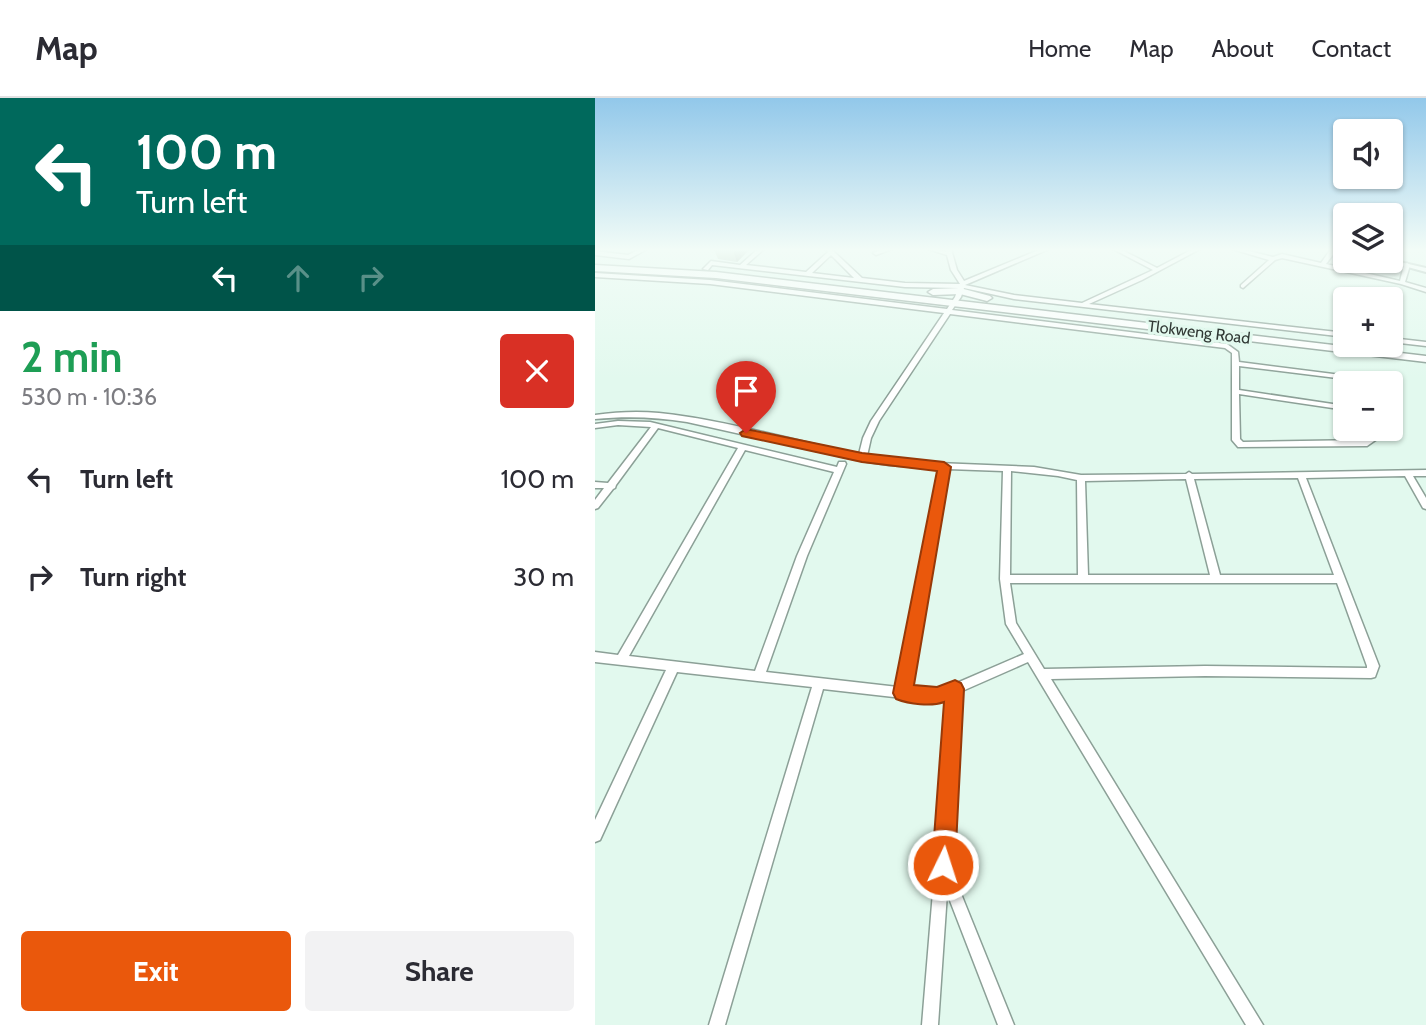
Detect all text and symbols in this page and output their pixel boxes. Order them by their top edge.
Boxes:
text: Map [35,28,98,68]
text: Home [1028,34,1091,63]
text: Map [1129,34,1174,63]
text: About [1212,34,1274,63]
text: Contact [1312,34,1391,63]
map controls [1333,119,1403,441]
button: sound [1333,119,1403,189]
text: 100 m [136,122,277,181]
icon: left [21,126,112,217]
text: Turn left [136,182,247,221]
button: layers [1333,203,1403,273]
icon: left [206,259,244,297]
icon: ahead [279,259,317,297]
icon: right [352,259,390,297]
button: + [1333,287,1403,357]
street label: Tlokweng Road [1147,316,1251,348]
text: 2 min [21,331,122,383]
button: close [500,334,574,408]
pin [716,361,776,433]
button: − [1333,371,1403,441]
icon: arrive [727,372,765,410]
text: 530 m · 10:36 [21,383,157,411]
icon: left [21,460,59,498]
text: Turn left [80,463,173,495]
text: 100 m [501,463,574,495]
icon: right [21,558,59,596]
text: Turn right [80,561,186,593]
text: 30 m [513,561,574,593]
position arrow [906,828,980,902]
button: Exit [21,931,291,1011]
button: Share [305,931,574,1011]

